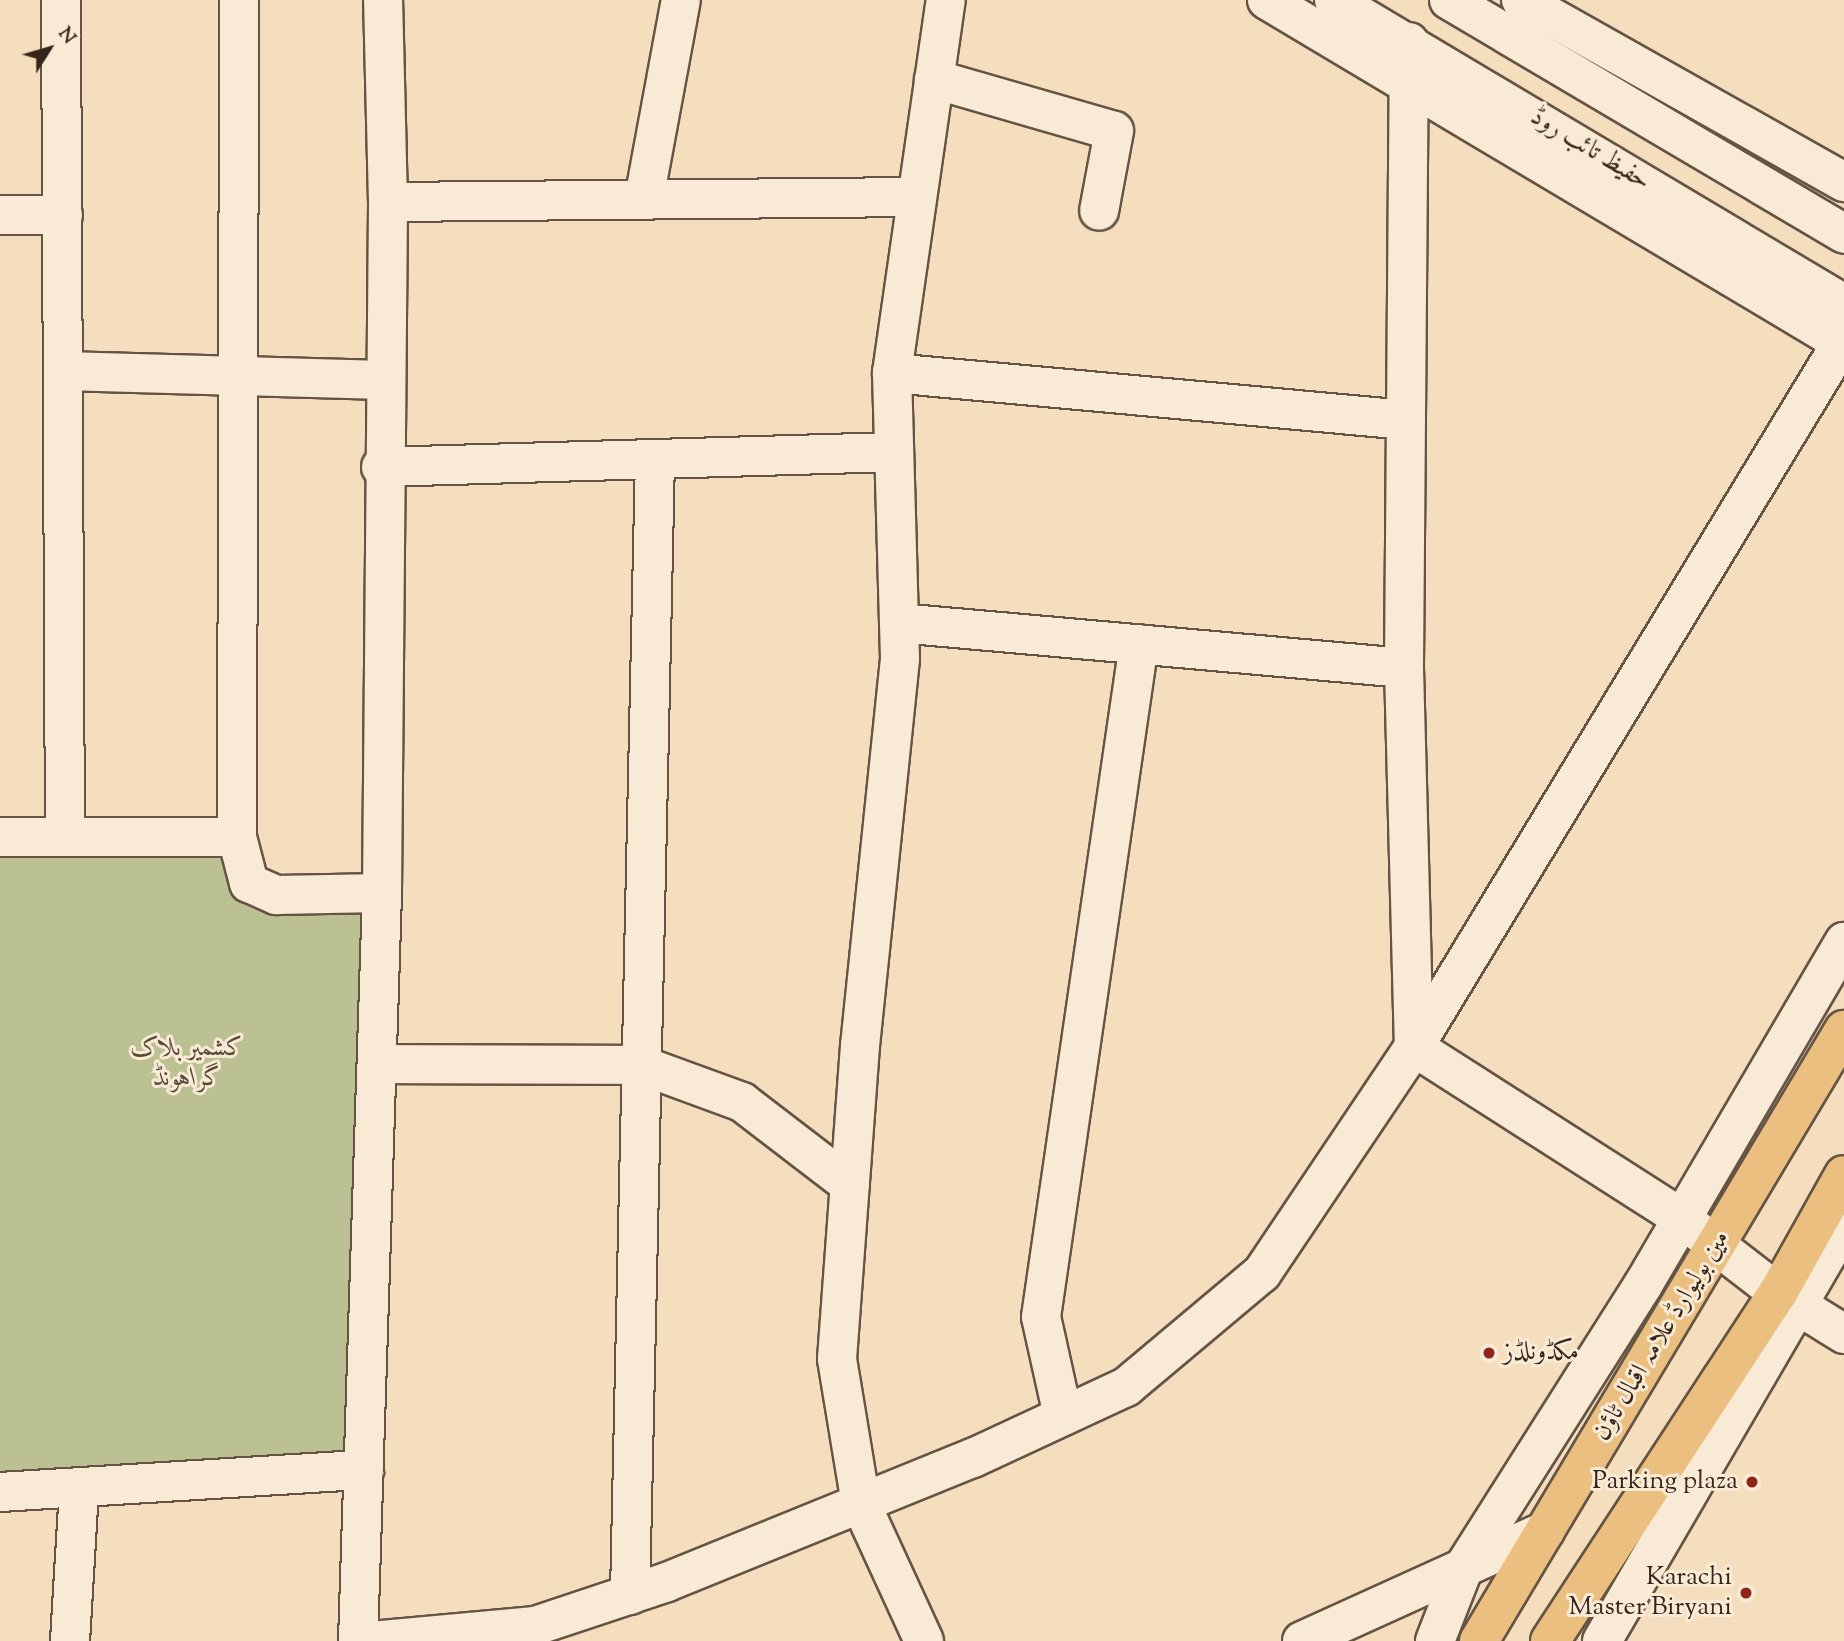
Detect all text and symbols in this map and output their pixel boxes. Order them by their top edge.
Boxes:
north arrow [14,14,84,84]
text: N [51,22,82,50]
street label: حفیظ تائب روڈ [1524,102,1656,198]
park label: کشمیر بلاک ﮔﺮﺍﮨﻮﻧﮉ [131,1033,245,1094]
street label: مین بولیوارڈ علامہ اقبال ٹاؤن [1587,1225,1737,1447]
place label: مکڈونلڈز [1503,1337,1579,1369]
marker: مکڈونلڈز [1481,1345,1497,1361]
place label: Parking plaza [1592,1466,1738,1498]
marker: Parking plaza [1744,1474,1760,1490]
place label: Karachi Master Biryani [1569,1562,1732,1624]
marker: Karachi Master Biryani [1738,1585,1754,1601]

